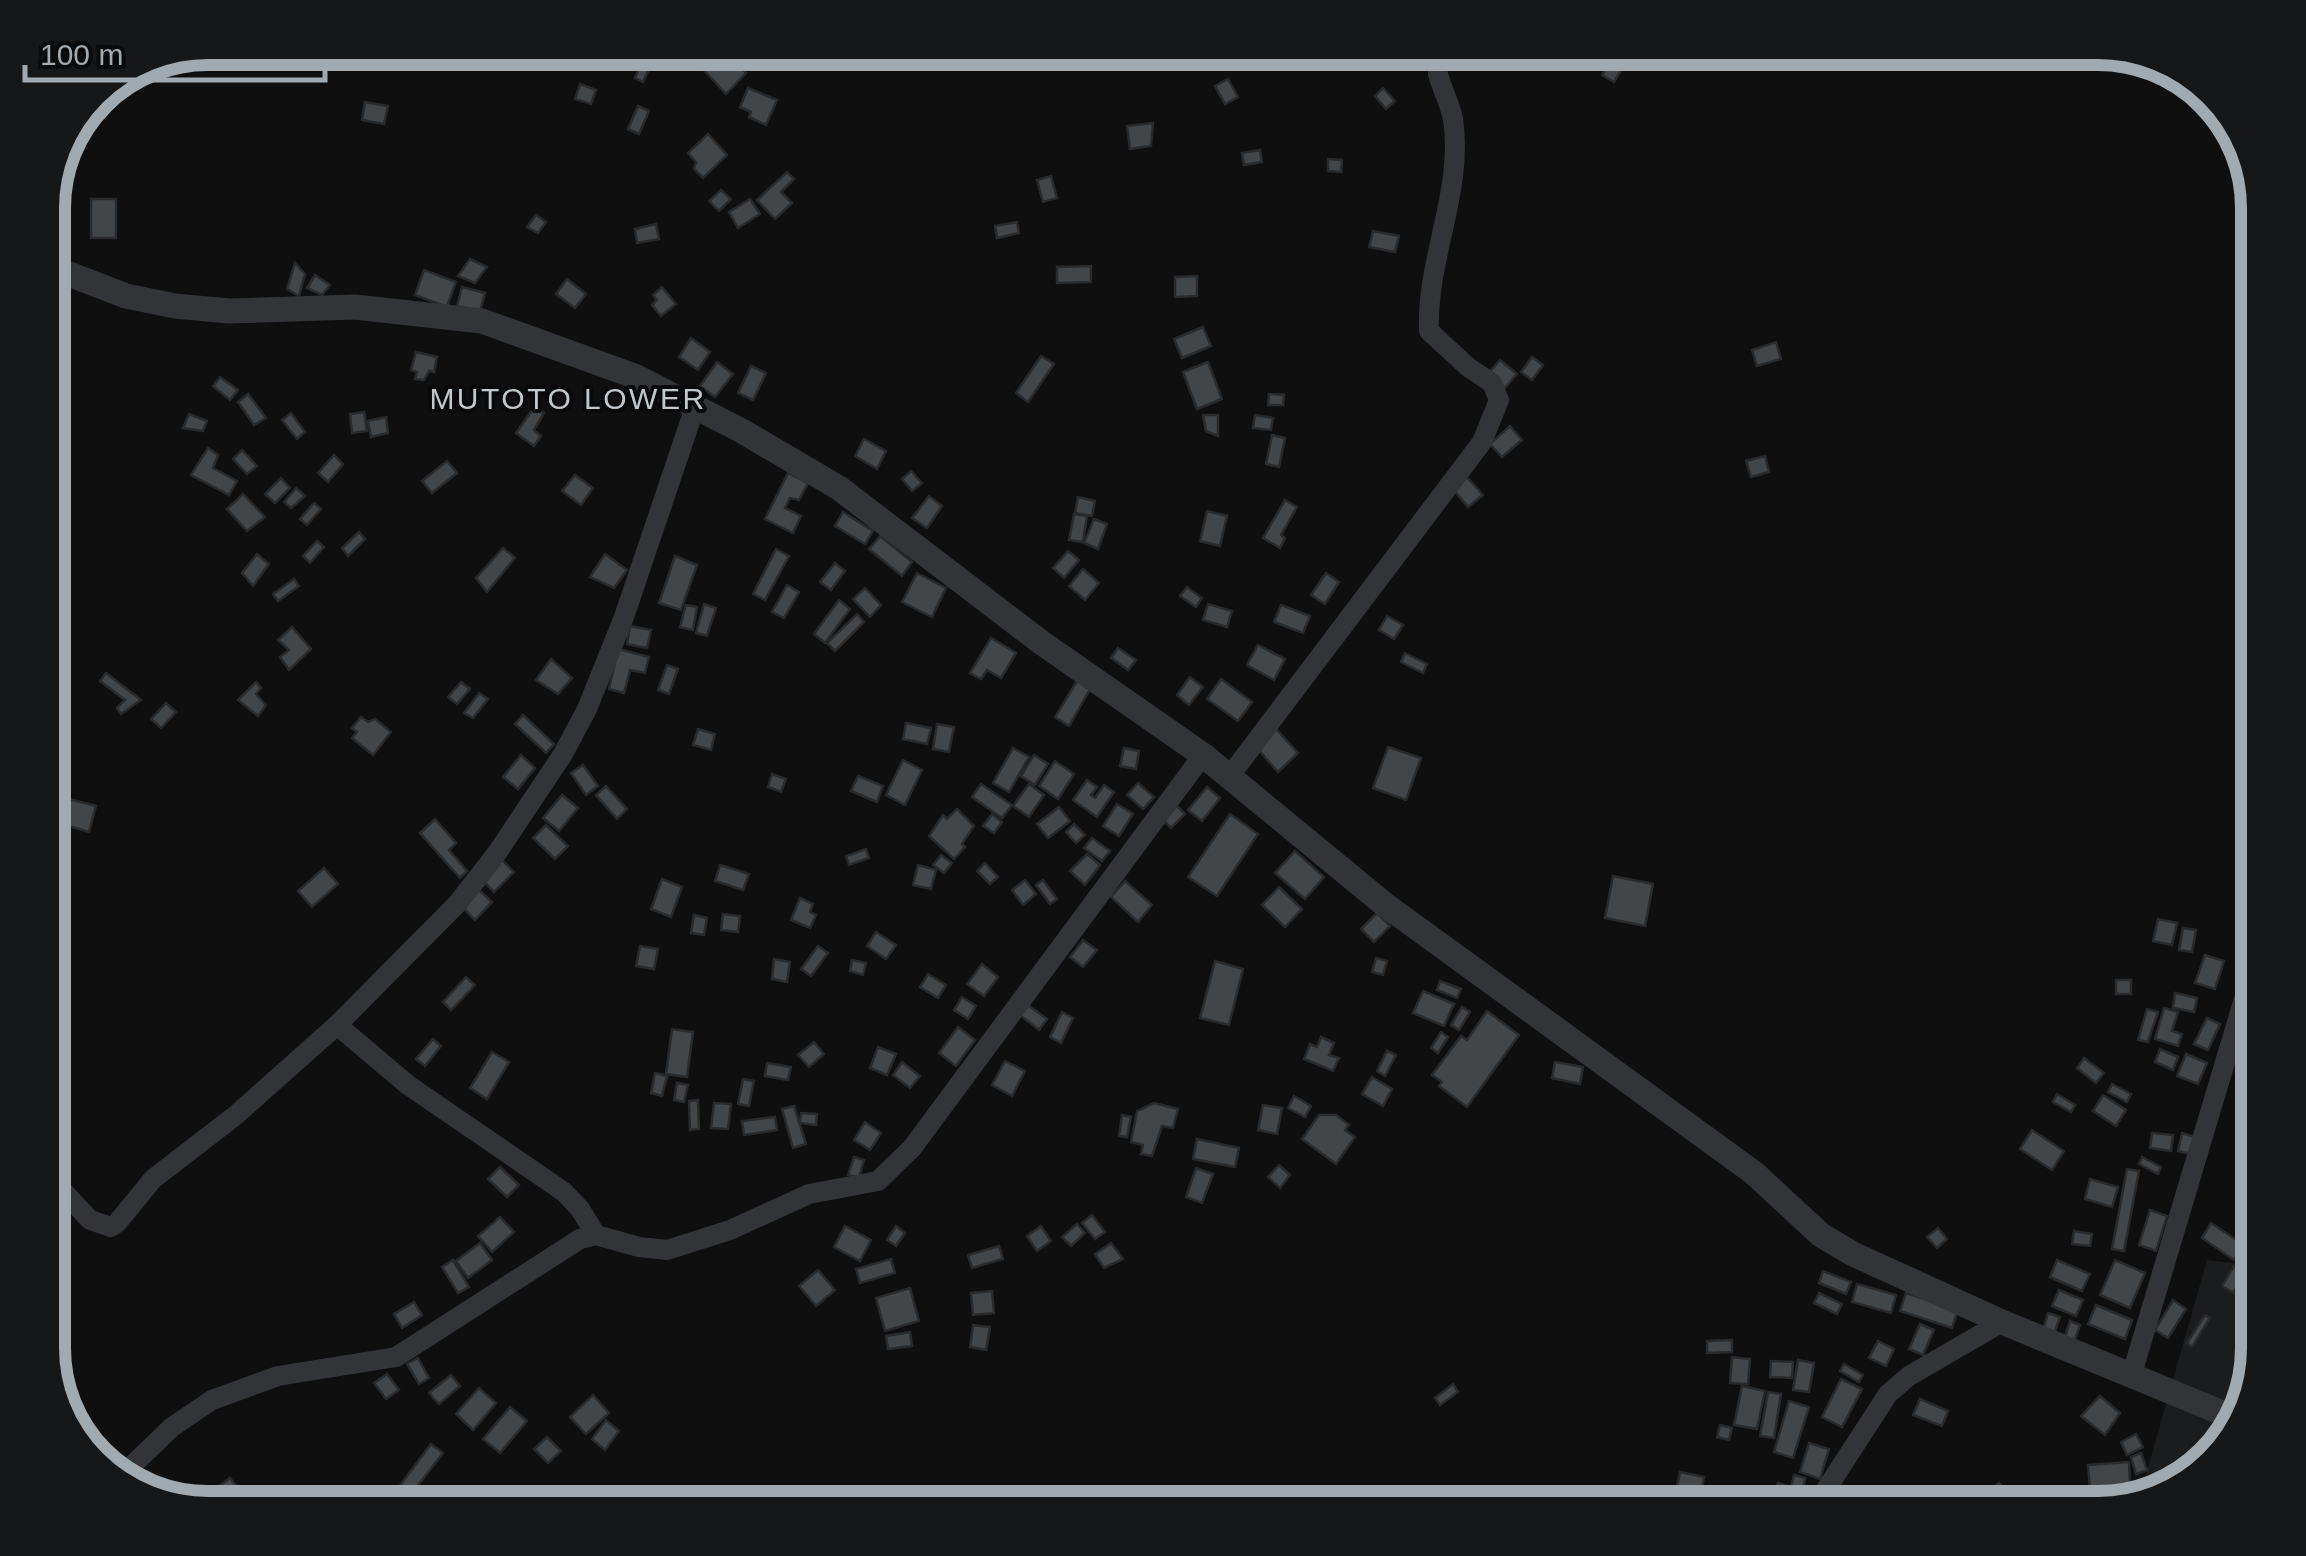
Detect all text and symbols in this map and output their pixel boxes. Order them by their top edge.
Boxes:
scale bar [25,20,325,82]
text: 100 m [40,38,123,71]
district label: MUTOTO LOWER [429,382,707,415]

